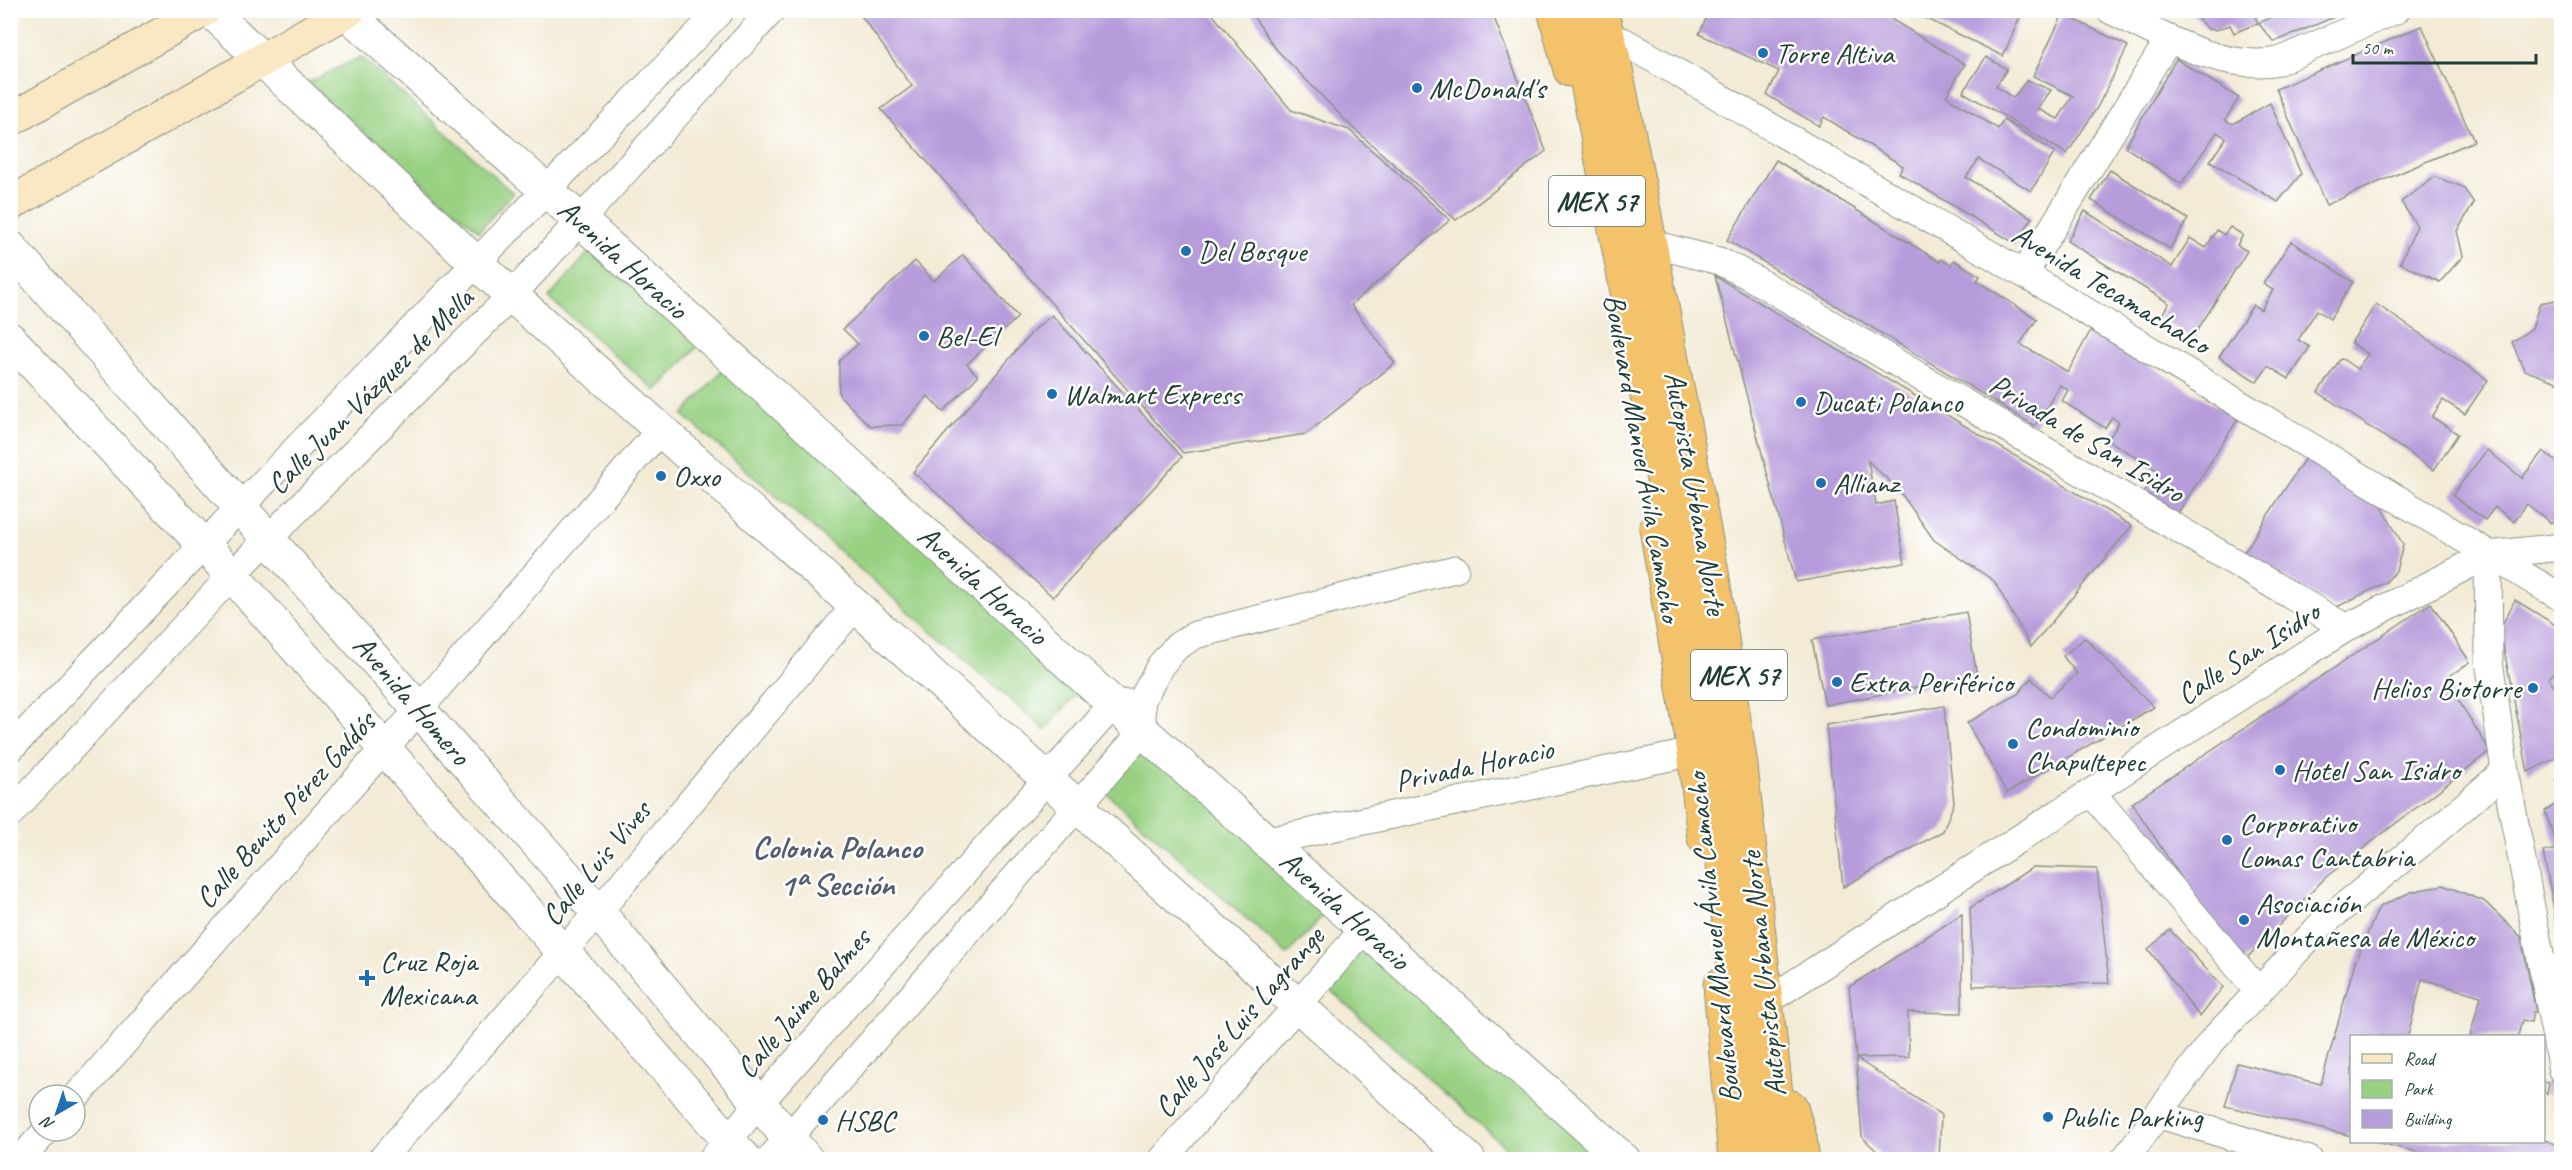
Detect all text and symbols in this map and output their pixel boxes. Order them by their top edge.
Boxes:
scale bar [2353,27,2536,65]
place label: Torre Altiva [1775,34,1896,72]
text: 50 m [2362,37,2395,59]
marker: Torre Altiva [1756,46,1770,60]
place label: McDonald's [1429,69,1548,107]
marker: McDonald's [1410,81,1424,95]
road number: MEX 57 [1549,176,1645,226]
street label: Avenida Horacio [550,191,697,328]
street label: Avenida Tecamachalco [2005,215,2220,365]
place label: Del Bosque [1198,232,1309,270]
marker: Del Bosque [1179,244,1193,258]
street label: Calle Juan Vázquez de Mella [259,278,483,502]
street label: Boulevard Manuel Ávila Camacho [1595,291,1691,628]
place label: Bel-El [936,317,1002,355]
marker: Bel-El [917,329,931,343]
street label: Privada de San Isidro [1983,365,2193,512]
street label: Autopista Urbana Norte [1656,368,1736,620]
place label: Walmart Express [1064,375,1243,413]
place label: Ducati Polanco [1813,383,1964,421]
marker: Walmart Express [1045,387,1059,401]
marker: Ducati Polanco [1794,395,1808,409]
place label: Oxxo [673,457,721,495]
place label: Allianz [1833,464,1902,502]
marker: Oxxo [654,469,668,483]
marker: Allianz [1814,476,1828,490]
street label: Avenida Horacio [910,517,1057,654]
street label: Calle San Isidro [2169,591,2329,713]
street label: Avenida Homero [345,627,480,774]
road number: MEX 57 [1691,650,1787,700]
place label: Extra Periférico [1849,663,2016,701]
place label: Helios Biotorre [2371,669,2523,707]
marker: Extra Periférico [1830,675,1844,689]
marker: Helios Biotorre [2526,681,2540,695]
street label: Calle Benito Pérez Galdós [187,702,385,916]
place label: Condominio Chapultepec [2025,708,2146,780]
street label: Privada Horacio [1391,729,1558,800]
marker: Condominio Chapultepec [2006,737,2020,751]
place label: Hotel San Isidro [2292,751,2463,789]
marker: Hotel San Isidro [2273,763,2287,777]
street label: Boulevard Manuel Ávila Camacho [1676,768,1749,1105]
street label: Calle Luis Vives [533,791,661,933]
place label: Corporativo Lomas Cantabria [2239,804,2416,876]
district label: Colonia Polanco 1ª Sección [752,827,924,905]
marker: Corporativo Lomas Cantabria [2220,833,2234,847]
street label: Avenida Horacio [1272,842,1419,979]
street label: Autopista Urbana Norte [1731,847,1795,1098]
place label: Asociación Montañesa de México [2256,884,2477,956]
marker: Asociación Montañesa de México [2237,913,2251,927]
street label: Calle José Luis Lagrange [1146,917,1334,1125]
street label: Calle Jaime Balmes [728,918,880,1086]
place label: Cruz Roja Mexicana [380,942,479,1014]
marker: Cruz Roja Mexicana [358,969,376,987]
legend [2350,1035,2545,1143]
text: Road [2404,1048,2437,1070]
text: Park [2404,1078,2434,1100]
north arrow [27,1083,87,1143]
place label: Public Parking [2060,1098,2204,1136]
place label: HSBC [835,1101,898,1139]
text: Building [2404,1108,2453,1130]
marker: Public Parking [2041,1110,2055,1124]
text: N [36,1111,58,1135]
marker: HSBC [816,1113,830,1127]

